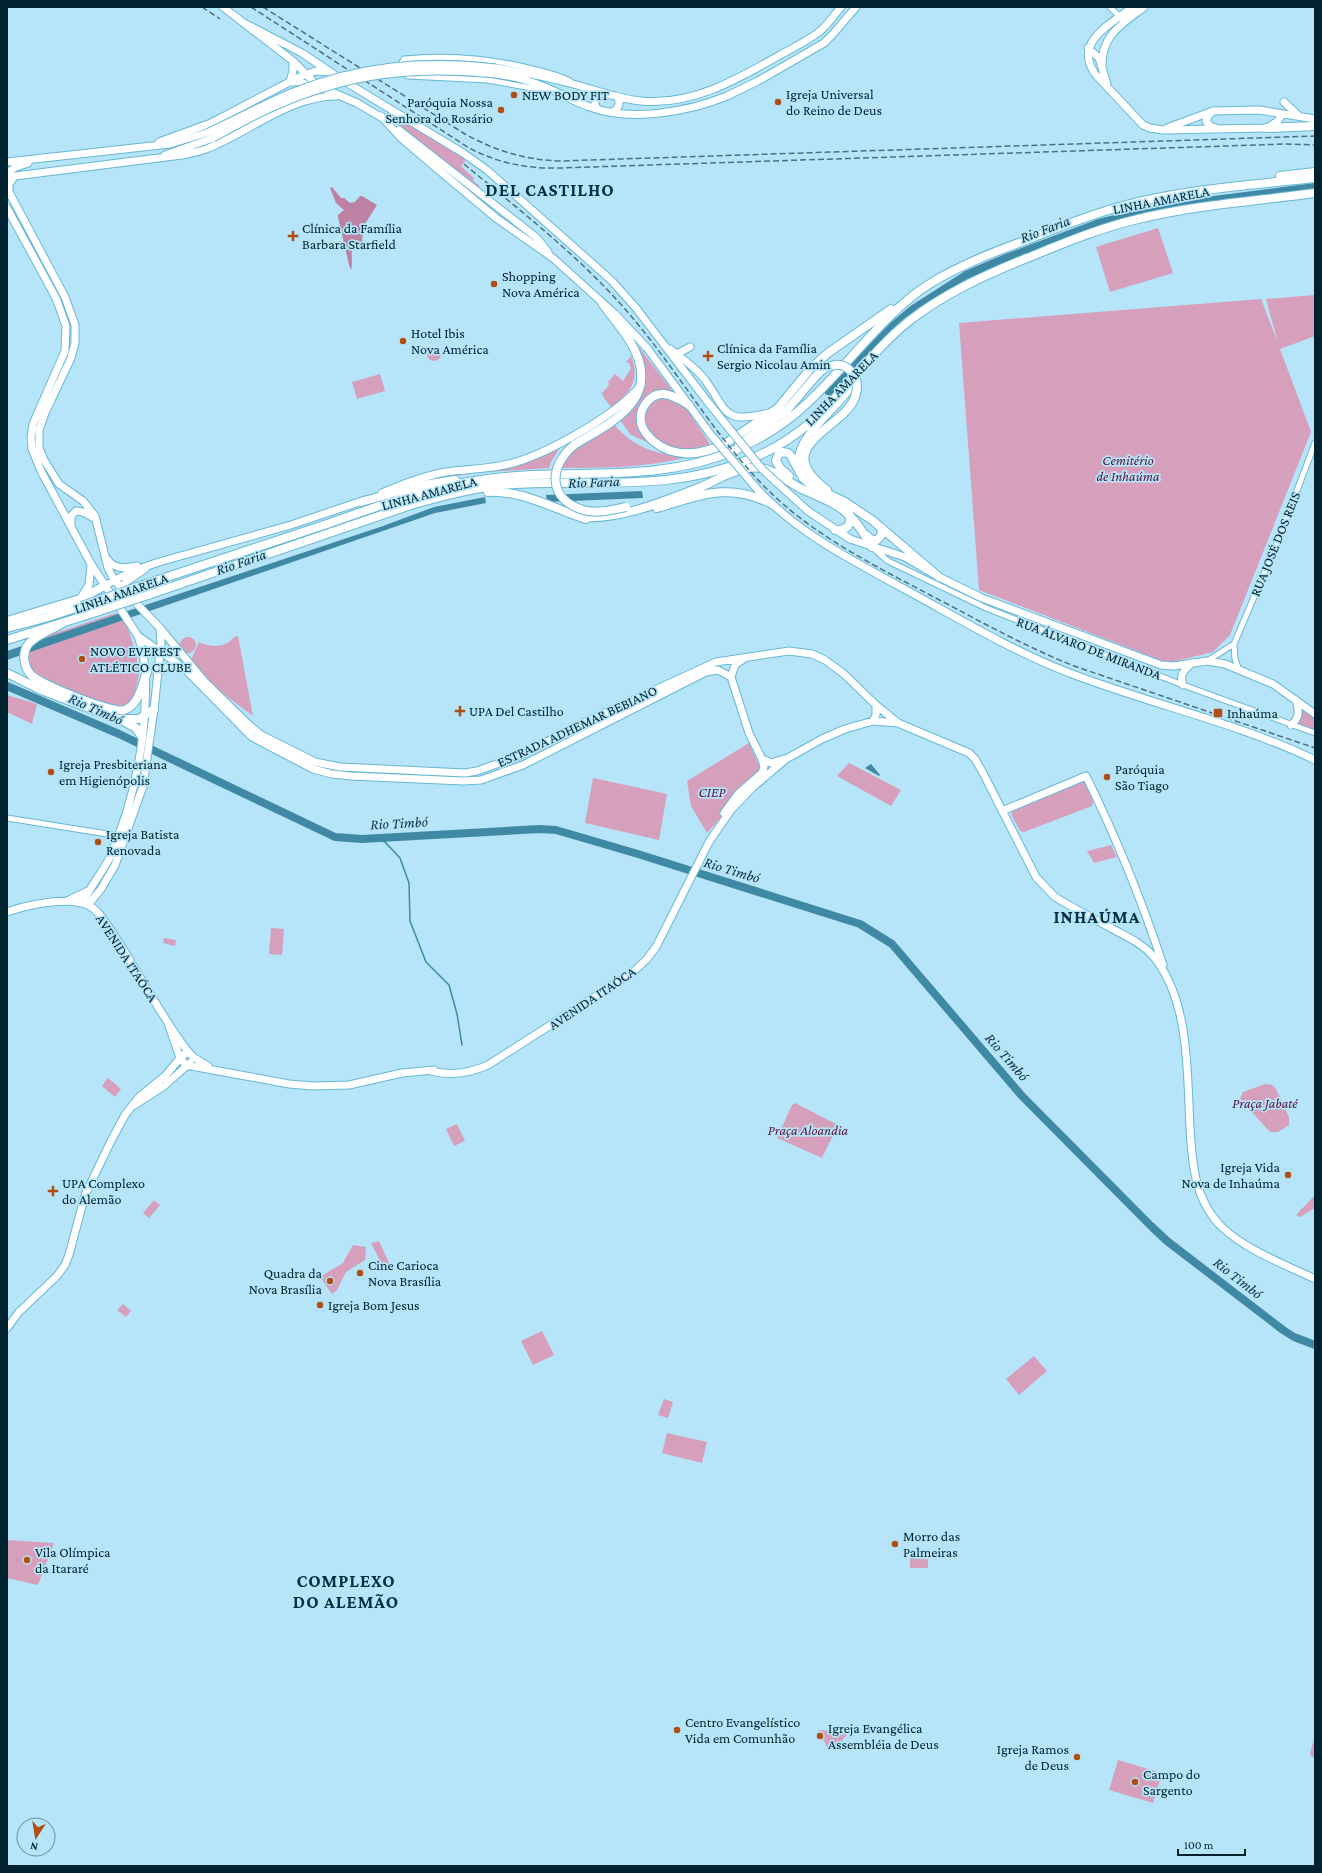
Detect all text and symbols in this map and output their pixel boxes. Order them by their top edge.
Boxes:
place label: Igreja Universal do Reino de Deus [786,86,882,118]
place label: NEW BODY FIT [522,87,609,103]
marker: NEW BODY FIT [509,90,519,100]
place label: Paróquia Nossa Senhora do Rosário [385,94,494,126]
marker: Igreja Universal do Reino de Deus [773,97,783,107]
marker: Paróquia Nossa Senhora do Rosário [496,105,506,115]
district label: DEL CASTILHO [485,180,615,200]
street label: LINHA AMARELA [1111,183,1211,217]
water label: Rio Faria [1018,212,1072,246]
place label: Clínica da Família Barbara Starfield [302,220,403,252]
marker: Clínica da Família Barbara Starfield [287,230,299,242]
place label: Shopping Nova América [502,268,580,300]
marker: Shopping Nova América [489,279,499,289]
place label: Hotel Ibis Nova América [411,325,489,357]
marker: Hotel Ibis Nova América [398,336,408,346]
place label: Clínica da Família Sergio Nicolau Amin [717,340,831,372]
street label: LINHA AMARELA [801,347,881,429]
marker: Clínica da Família Sergio Nicolau Amin [702,350,714,362]
park label: Cemitério de Inhaúma [1096,452,1160,484]
street label: LINHA AMARELA [380,473,478,513]
water label: Rio Faria [568,473,620,491]
street label: RUA JOSÉ DOS REIS [1247,489,1303,599]
water label: Rio Faria [214,546,268,578]
street label: LINHA AMARELA [72,569,170,617]
street label: RUA ÁLVARO DE MIRANDA [1015,613,1164,683]
place label: NOVO EVEREST ATLÉTICO CLUBE [90,643,192,675]
marker: NOVO EVEREST ATLÉTICO CLUBE [77,654,87,664]
street label: ESTRADA ADHEMAR BEBIANO [495,682,659,770]
water label: Rio Timbó [66,690,126,728]
place label: UPA Del Castilho [469,703,564,719]
marker: UPA Del Castilho [454,705,466,717]
place label: Inhaúma [1227,705,1278,721]
marker: Inhaúma [1212,707,1224,719]
place label: Igreja Presbiteriana em Higienópolis [59,756,168,788]
place label: Paróquia São Tiago [1115,761,1169,793]
marker: Igreja Presbiteriana em Higienópolis [46,767,56,777]
marker: Paróquia São Tiago [1102,772,1112,782]
park label: CIEP [698,784,727,800]
water label: Rio Timbó [370,813,429,832]
place label: Igreja Batista Renovada [106,826,180,858]
marker: Igreja Batista Renovada [93,837,103,847]
water label: Rio Timbó [702,854,763,886]
district label: INHAÚMA [1054,907,1140,927]
street label: AVENIDA ITAÓCA [93,911,161,1005]
street label: AVENIDA ITAÓCA [546,963,639,1033]
water label: Rio Timbó [982,1030,1032,1084]
park label: Praça Jabaté [1232,1095,1298,1111]
park label: Praça Aloandia [768,1122,849,1138]
place label: Igreja Vida Nova de Inhaúma [1181,1159,1281,1191]
marker: Igreja Vida Nova de Inhaúma [1283,1170,1293,1180]
place label: UPA Complexo do Alemão [62,1175,145,1207]
marker: UPA Complexo do Alemão [47,1185,59,1197]
water label: Rio Timbó [1210,1254,1266,1302]
place label: Cine Carioca Nova Brasília [368,1257,442,1289]
place label: Quadra da Nova Brasília [249,1265,323,1297]
marker: Cine Carioca Nova Brasília [355,1268,365,1278]
marker: Quadra da Nova Brasília [325,1276,335,1286]
place label: Igreja Bom Jesus [328,1297,420,1314]
marker: Igreja Bom Jesus [315,1300,325,1310]
place label: Morro das Palmeiras [903,1528,960,1560]
marker: Morro das Palmeiras [890,1539,900,1549]
place label: Vila Olímpica da Itararé [35,1544,111,1576]
marker: Vila Olímpica da Itararé [22,1555,32,1565]
district label: COMPLEXO DO ALEMÃO [293,1571,399,1612]
place label: Centro Evangelístico Vida em Comunhão [685,1714,800,1746]
place label: Igreja Evangélica Assembléia de Deus [828,1720,939,1752]
marker: Centro Evangelístico Vida em Comunhão [672,1725,682,1735]
marker: Igreja Evangélica Assembléia de Deus [815,1731,825,1741]
place label: Igreja Ramos de Deus [997,1741,1069,1773]
marker: Igreja Ramos de Deus [1072,1752,1082,1762]
place label: Campo do Sargento [1143,1766,1200,1798]
marker: Campo do Sargento [1130,1777,1140,1787]
north arrow [16,1817,56,1857]
scale bar [1178,1831,1245,1857]
text: 100 m [1184,1838,1214,1852]
text: N [29,1840,39,1853]

